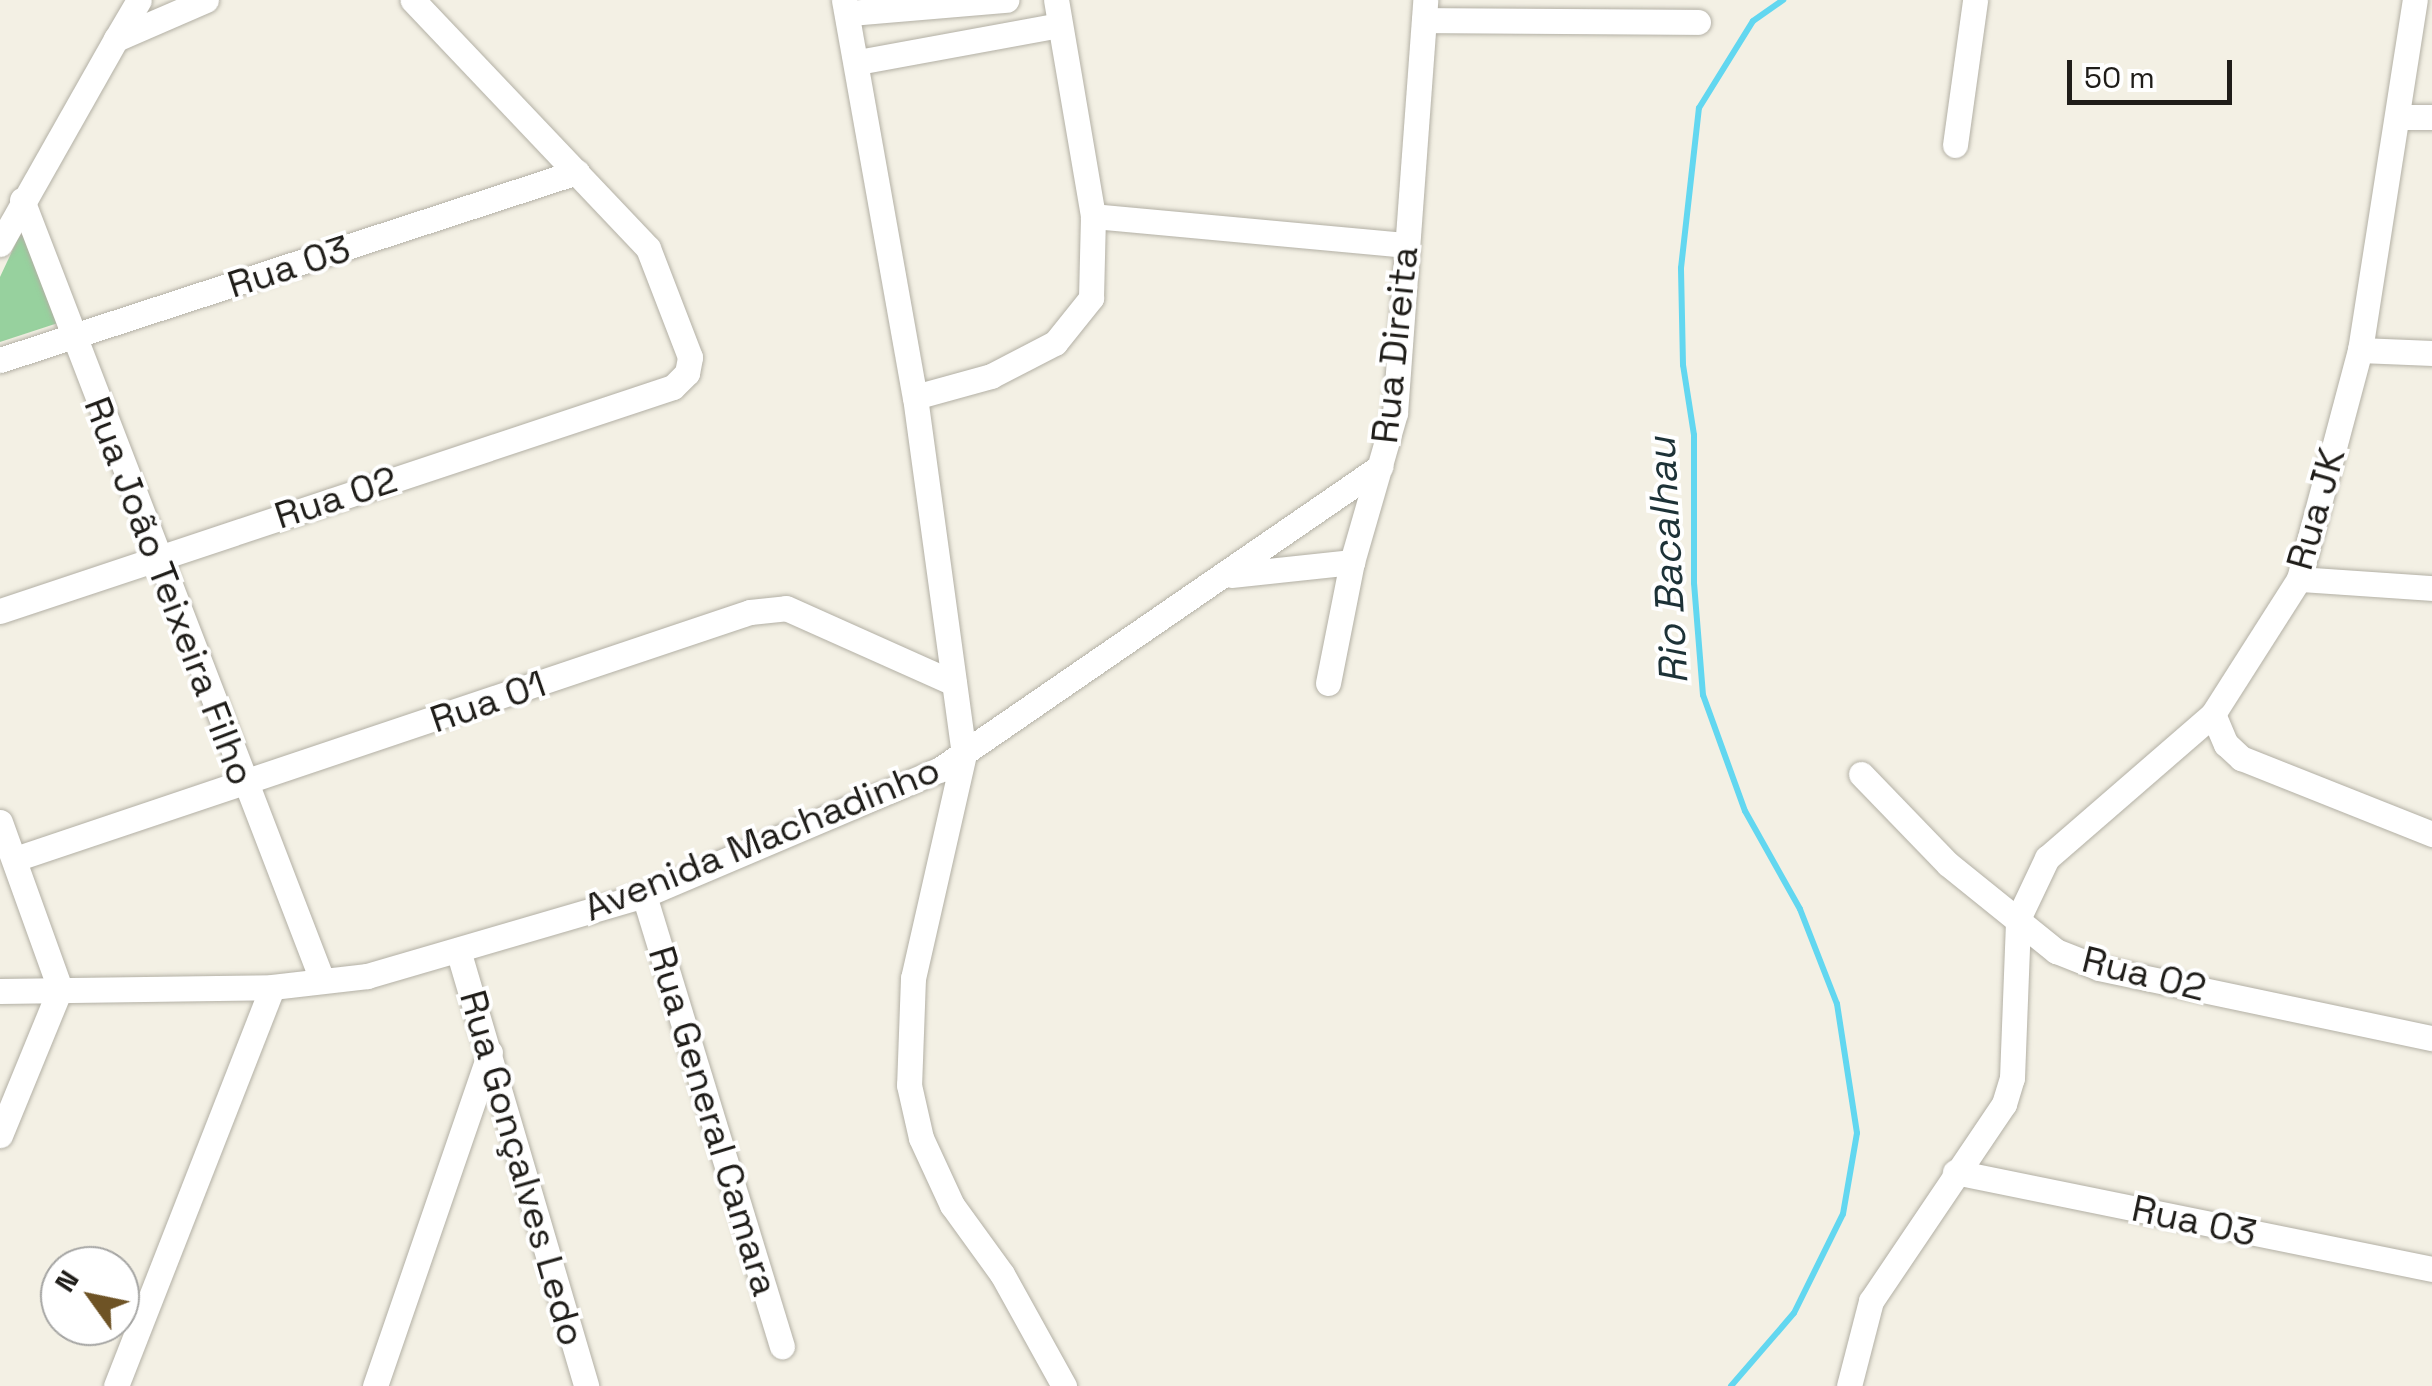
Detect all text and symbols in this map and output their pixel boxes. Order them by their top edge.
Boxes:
scale bar [2072,40,2237,102]
text: 50 m [2084,58,2155,97]
street label: Rua 03 [222,226,356,308]
street label: Rua Direita [1362,244,1428,446]
street label: Rua João Teixeira Filho [74,390,264,792]
water label: Rio Bacalhau [1638,436,1698,686]
street label: Rua JK [2277,443,2355,575]
street label: Rua 02 [269,457,403,539]
street label: Rua 01 [424,661,552,743]
street label: Avenida Machadinho [577,747,947,931]
street label: Rua 02 [2077,937,2211,1011]
street label: Rua General Camara [638,941,788,1301]
street label: Rua Gonçalves Ledo [449,985,595,1351]
street label: Rua 03 [2128,1186,2260,1256]
north arrow [40,1246,140,1346]
text: N [46,1263,87,1298]

